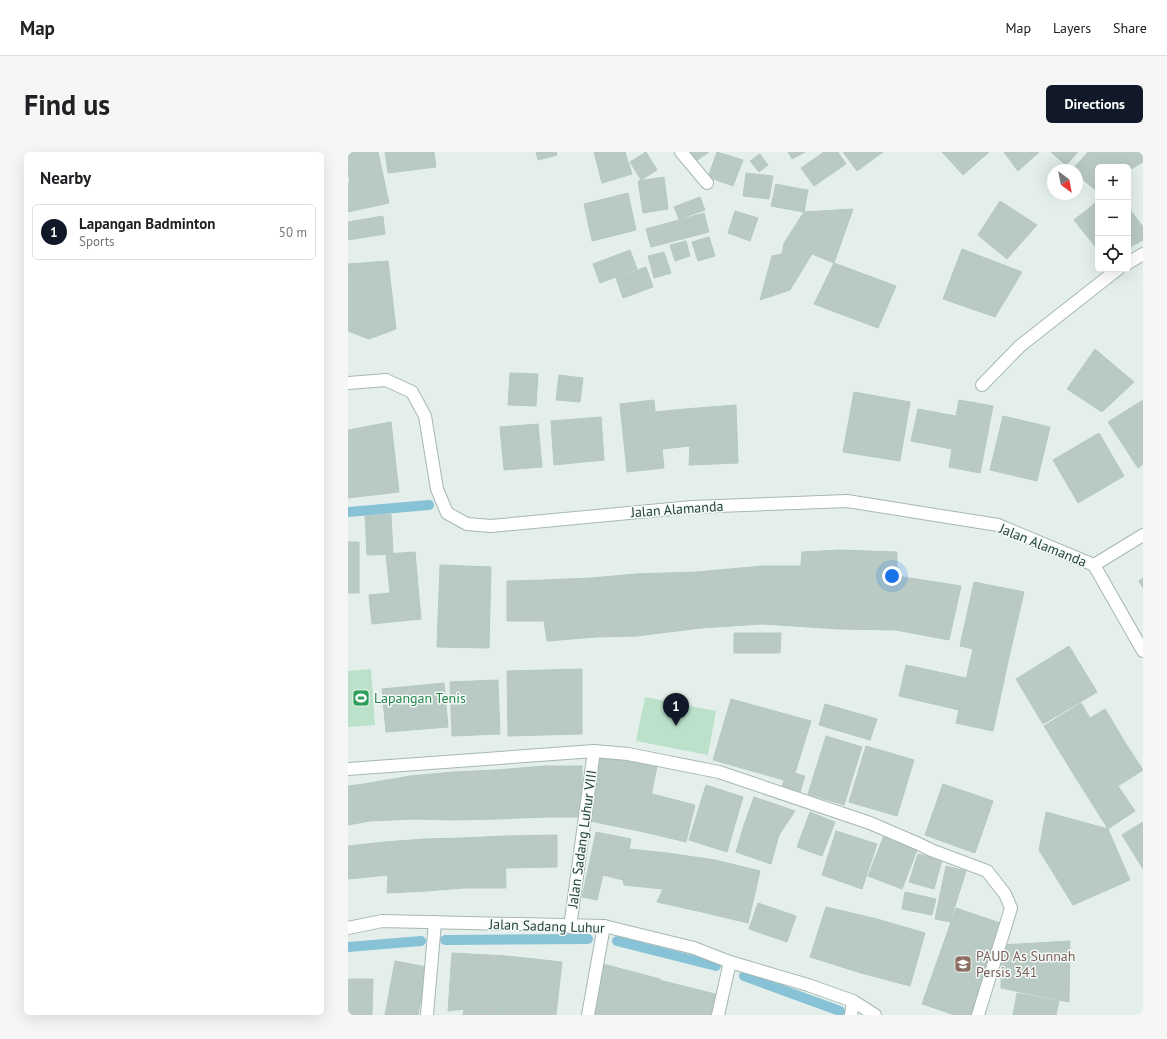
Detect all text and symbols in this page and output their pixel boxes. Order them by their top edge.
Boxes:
text: Map [20,16,55,40]
text: Map [1005,19,1031,37]
text: Layers [1053,19,1091,37]
text: Share [1113,19,1147,37]
button: Directions [1046,85,1143,123]
text: Find us [24,86,110,123]
north arrow [1047,164,1083,200]
map controls [1095,164,1131,272]
button: + [1095,164,1131,200]
text: Nearby [40,167,91,189]
button: − [1095,200,1131,236]
text: Lapangan Badminton [79,214,215,233]
text: 1 [50,224,58,241]
text: 50 m [279,224,307,241]
text: Sports [79,233,115,250]
button: locate [1095,236,1131,272]
street label: Jalan Alamanda [629,497,724,521]
street label: Jalan Alamanda [996,519,1089,571]
your location [882,566,902,586]
sports icon: Lapangan Tenis [351,688,371,708]
place label: Lapangan Tenis [374,689,466,707]
pin: 1 [663,693,689,726]
street label: Jalan Sadang Luhur VIII [563,769,601,910]
street label: Jalan Sadang Luhur [488,915,605,937]
place label: PAUD As Sunnah Persis 341 [976,947,1075,981]
school or university icon: PAUD As Sunnah Persis 341 [953,954,973,974]

